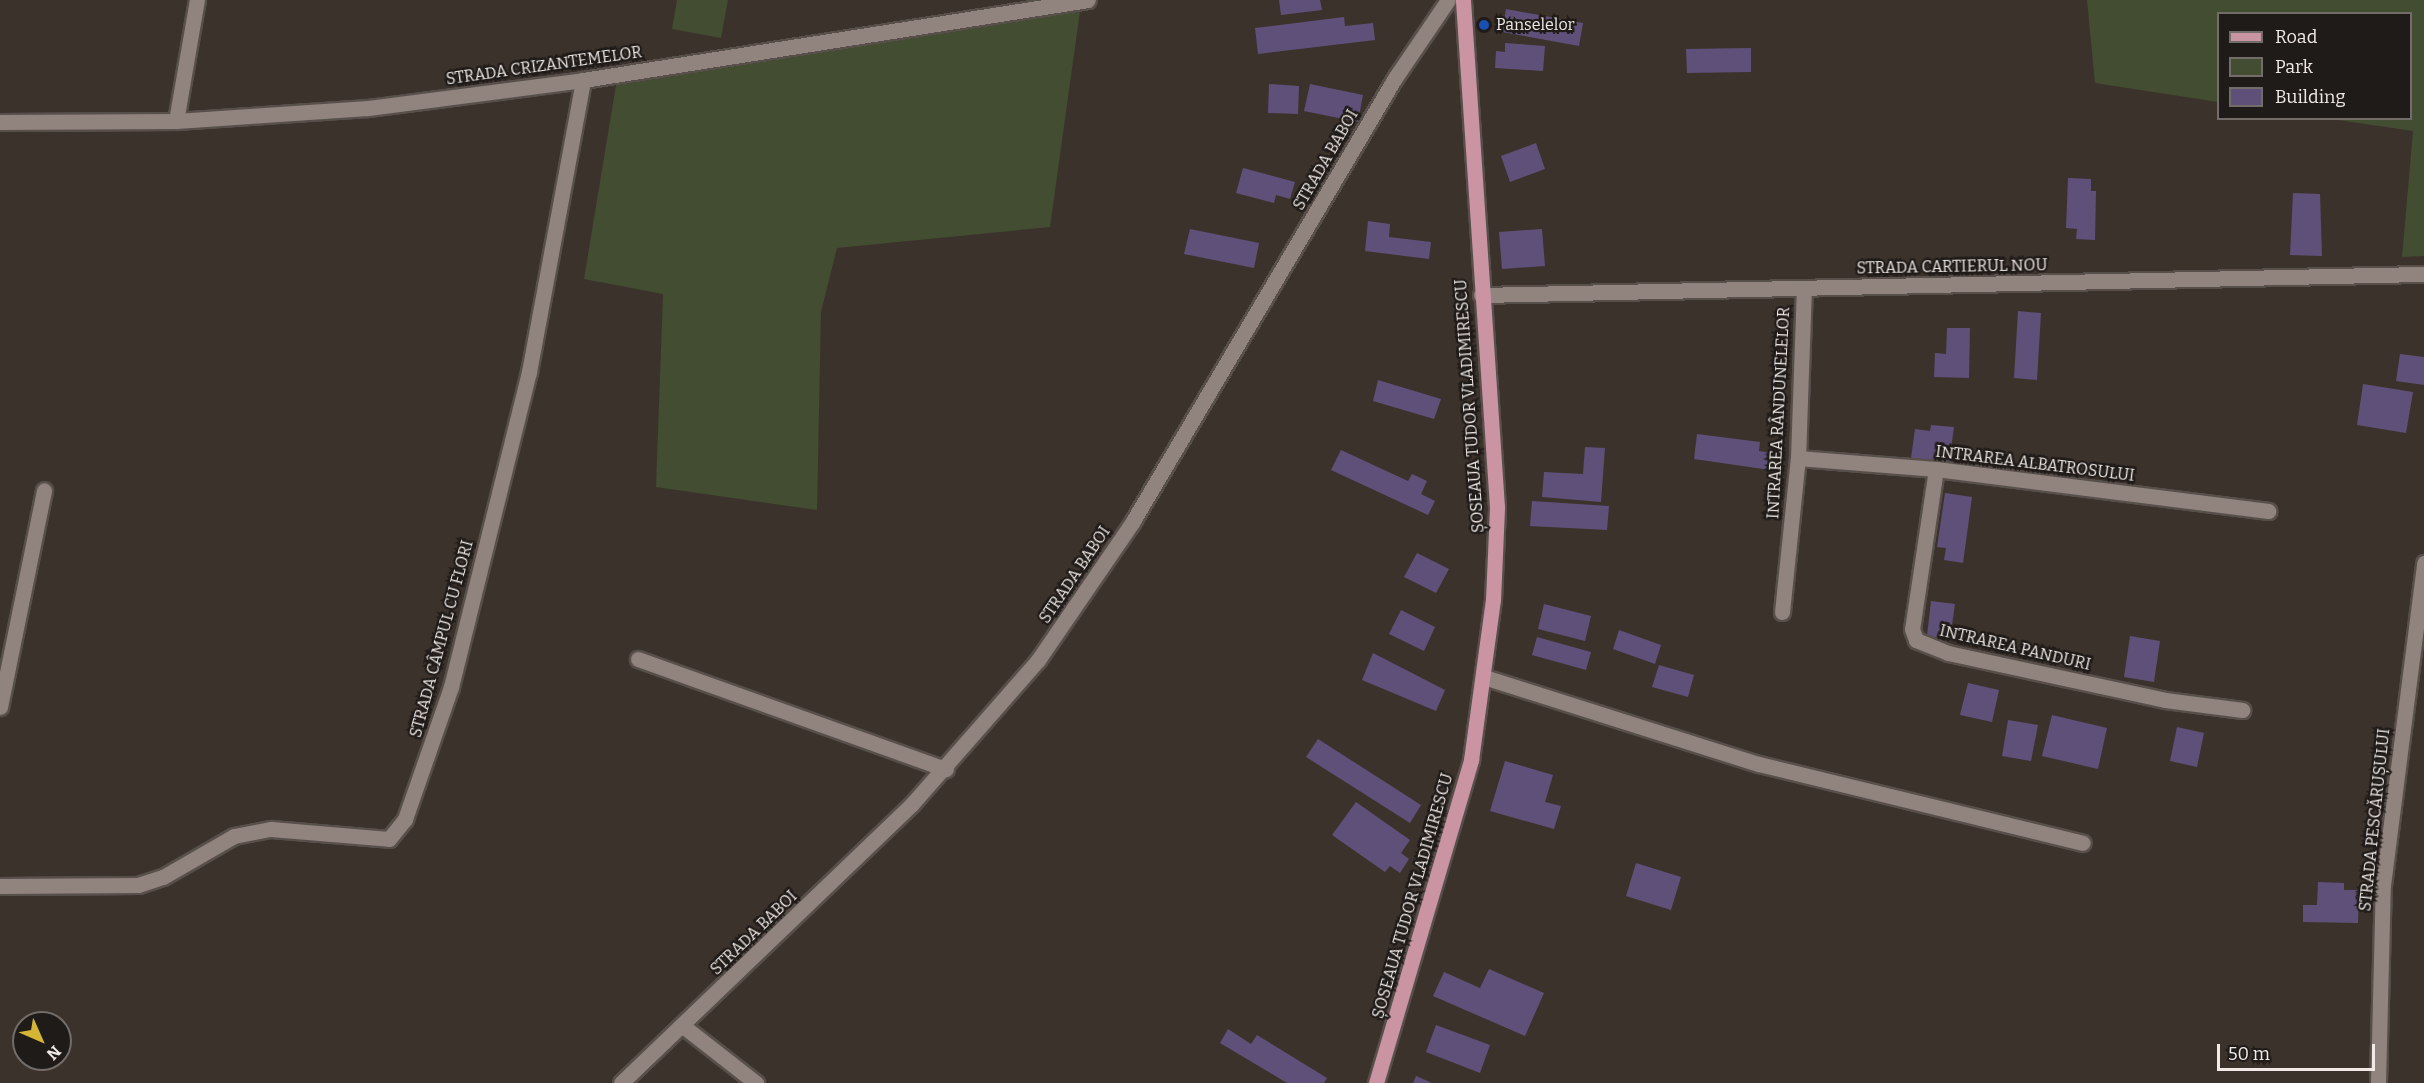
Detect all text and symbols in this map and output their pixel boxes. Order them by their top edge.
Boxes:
legend [2217,12,2412,120]
place label: Panselelor [1496,15,1575,35]
marker: Panselelor [1477,18,1491,32]
text: Road [2275,26,2317,48]
street label: STRADA CRIZANTEMELOR [445,43,643,89]
text: Park [2275,56,2313,78]
text: Building [2275,86,2346,108]
street label: STRADA BABOI [1289,106,1363,214]
street label: STRADA CARTIERUL NOU [1856,256,2048,278]
street label: ȘOSEAUA TUDOR VLADIMIRESCU [1452,279,1488,533]
street label: INTRAREA RÂNDUNELELOR [1764,307,1794,519]
street label: INTRAREA ALBATROSULUI [1934,442,2136,486]
street label: STRADA BABOI [1035,523,1115,627]
street label: STRADA CÂMPUL CU FLORI [406,538,478,740]
street label: INTRAREA PANDURI [1938,621,2092,675]
street label: STRADA PESCĂRUȘULUI [2356,728,2394,912]
street label: ȘOSEAUA TUDOR VLADIMIRESCU [1369,771,1457,1021]
street label: STRADA BABOI [707,887,801,979]
north arrow [12,1011,72,1071]
scale bar [2220,1032,2378,1070]
text: N [43,1042,65,1064]
text: 50 m [2228,1043,2270,1065]

